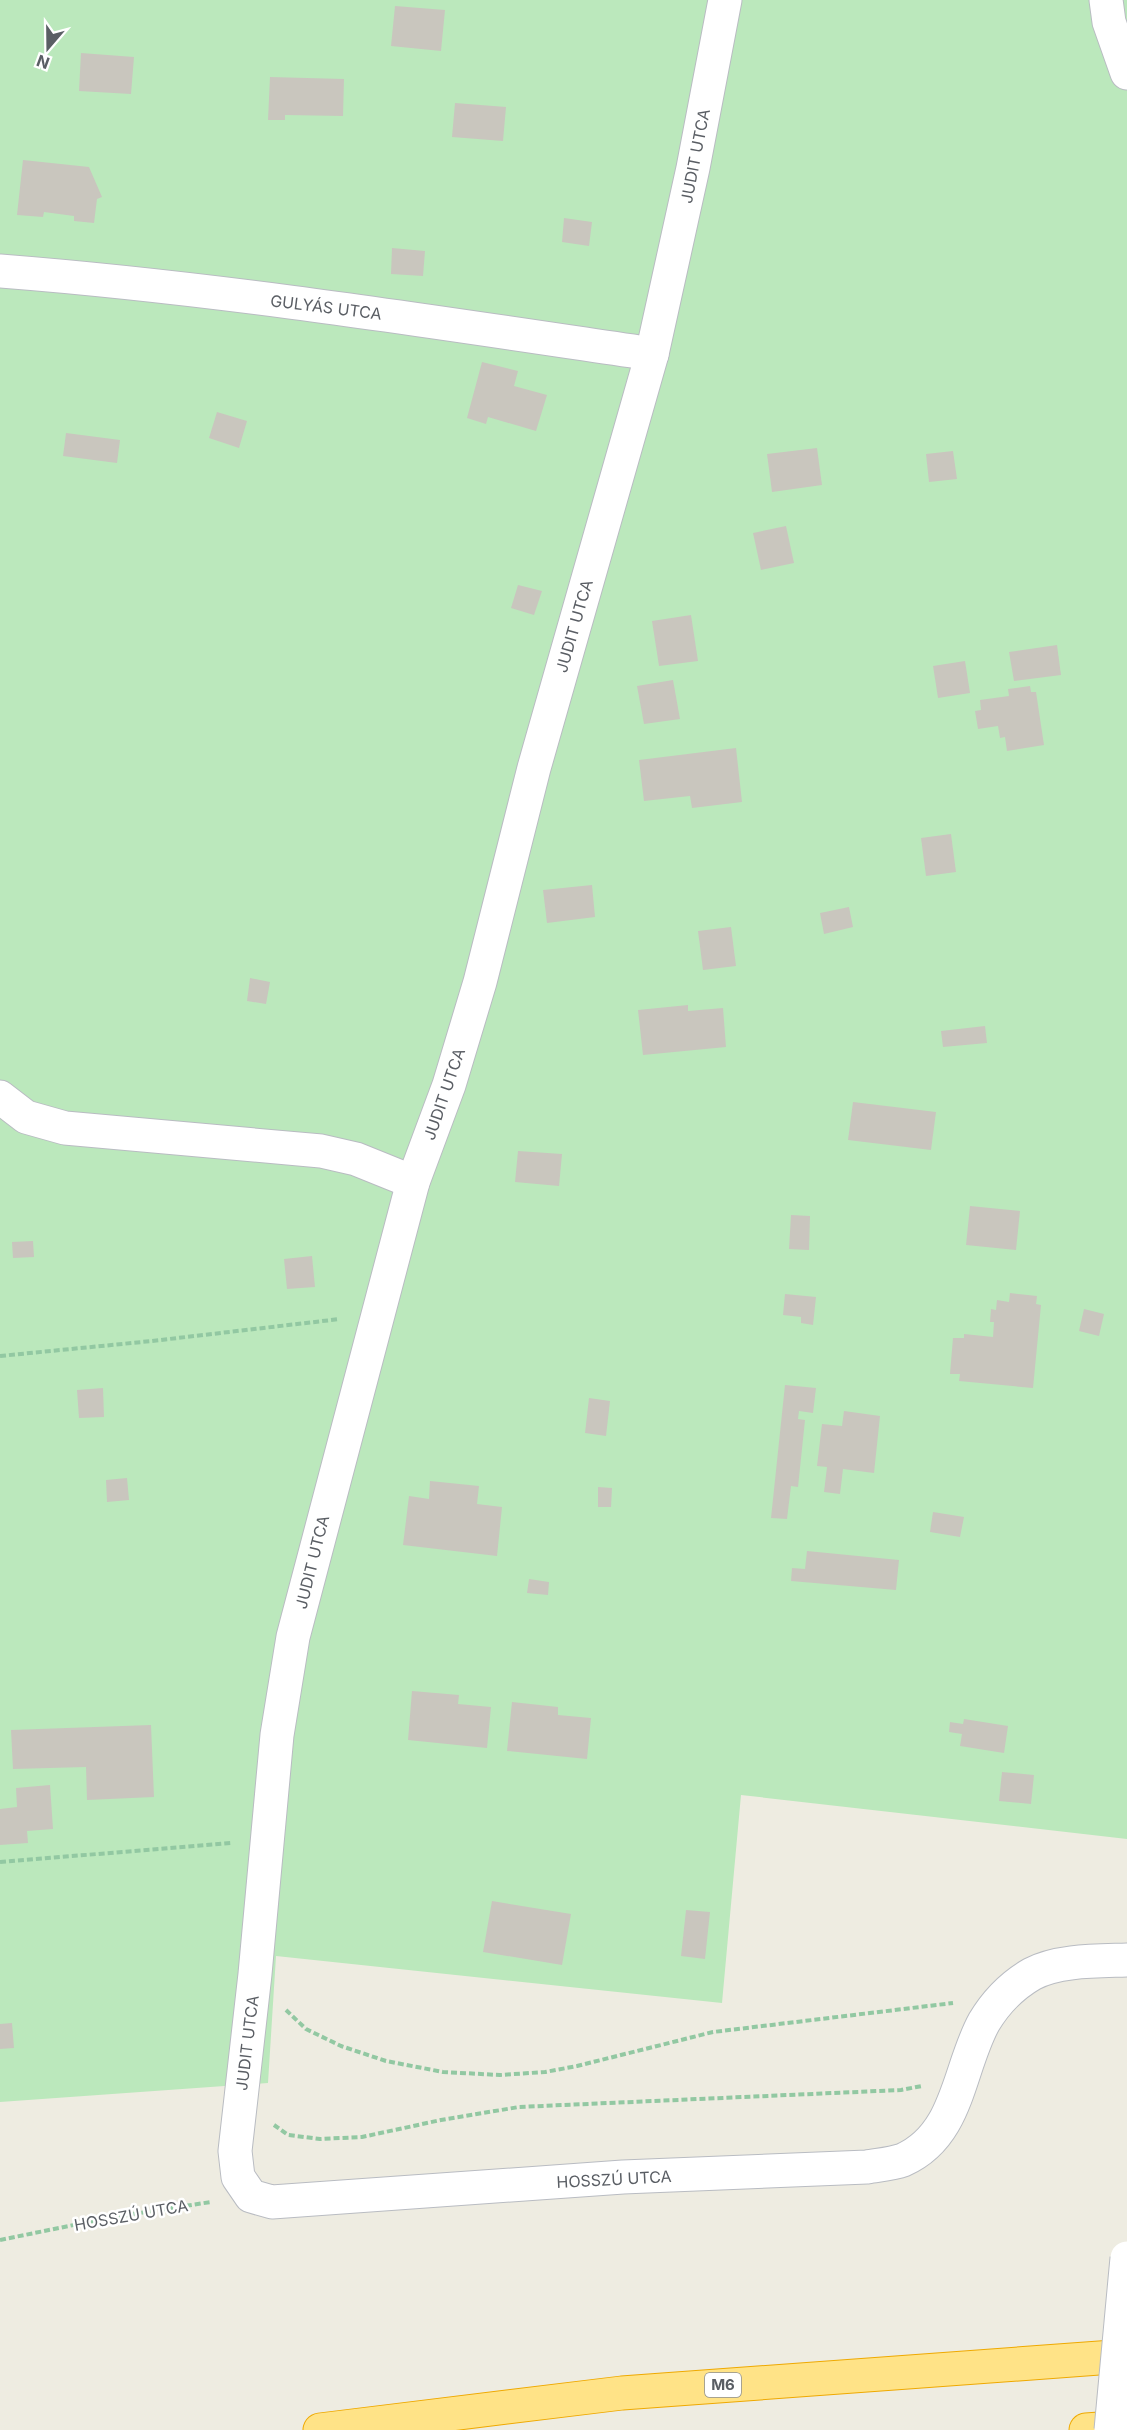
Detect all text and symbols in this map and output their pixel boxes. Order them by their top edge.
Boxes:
north arrow [18,18,78,78]
text: N [34,51,52,74]
street label: JUDIT UTCA [676,107,714,205]
street label: GULYÁS UTCA [269,290,383,324]
street label: JUDIT UTCA [551,577,597,675]
street label: JUDIT UTCA [419,1045,469,1143]
street label: JUDIT UTCA [291,1513,333,1611]
street label: JUDIT UTCA [231,1994,263,2092]
street label: HOSSZÚ UTCA [556,2166,672,2192]
street label: HOSSZÚ UTCA [72,2195,190,2235]
road number: M6 [705,2373,741,2397]

